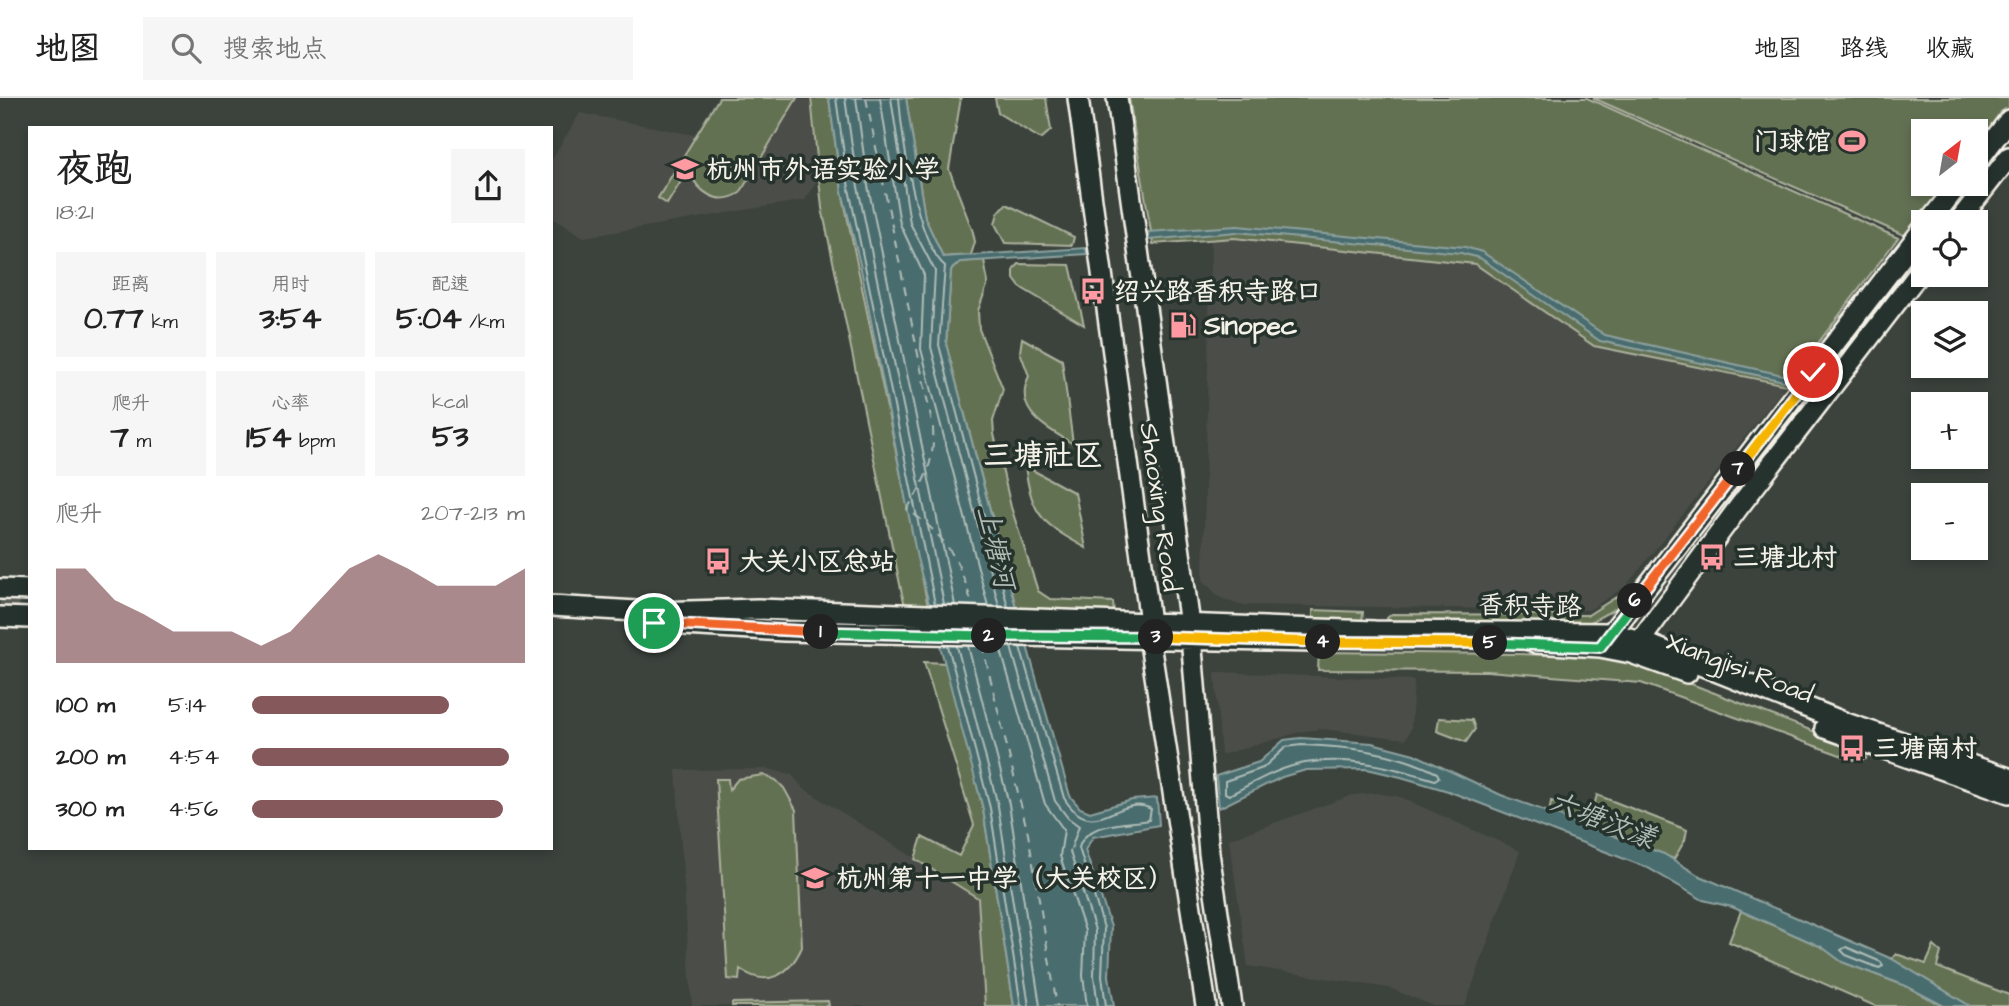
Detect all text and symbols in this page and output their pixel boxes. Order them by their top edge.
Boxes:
search box [143,17,633,80]
text: 地图 [35,26,101,72]
icon: search [167,29,205,67]
text: 搜索地点 [223,31,327,67]
text: 地图 [1754,32,1802,66]
text: 路线 [1840,32,1888,66]
text: 收藏 [1926,32,1974,66]
north arrow [1911,119,1988,196]
map controls [1911,119,1988,560]
place label: 门球馆 [1753,124,1831,160]
sports icon: 门球馆 [1837,126,1867,156]
text: 夜跑 [56,144,132,196]
button: share [451,149,525,223]
place label: 杭州市外语实验小学 [706,152,940,188]
school or university icon: 杭州市外语实验小学 [670,154,700,184]
text: 18:21 [56,196,94,228]
button: locate [1911,210,1988,287]
text: 距离 [112,271,150,298]
text: 用时 [271,271,310,298]
text: 配速 [431,271,469,298]
place label: 绍兴路香积寺路口 [1114,274,1322,310]
bus stop icon: 绍兴路香积寺路口 [1078,276,1108,306]
text: 0.77 [84,298,144,340]
text: 3:54 [260,298,321,340]
text: 5:04 [396,298,462,340]
button: layers [1911,301,1988,378]
place label: Sinopec [1203,308,1298,344]
text: km [144,309,178,336]
text: /km [462,309,504,336]
fuel station icon: Sinopec [1168,310,1198,340]
pin [1783,342,1843,402]
icon: check [1794,353,1832,391]
text: kcal [432,389,468,416]
text: 爬升 [112,390,150,417]
text: 心率 [271,390,310,417]
button: + [1911,392,1988,469]
text: 53 [432,416,468,458]
text: 7 [110,417,129,459]
text: 154 [246,417,291,459]
street label: Shaoxing Road [1128,420,1190,594]
text: m [129,428,151,455]
text: bpm [291,428,335,455]
district label: 三塘社区 [983,435,1103,477]
pin: 7 [1720,452,1756,486]
text: 7 [1732,455,1743,482]
button: − [1911,483,1988,560]
text: 207–213 m [421,497,525,529]
text: 爬升 [56,498,102,530]
water label: 上塘河 [967,502,1025,597]
place label: 三塘北村 [1733,540,1837,576]
bus stop icon: 三塘北村 [1697,542,1727,572]
place label: 大关小区总站 [739,544,895,580]
bus stop icon: 大关小区总站 [703,546,733,576]
pin: 6 [1618,584,1652,618]
street label: 香积寺路 [1478,587,1582,625]
text: 6 [1629,587,1640,614]
pin [624,593,684,653]
icon: arrive [635,604,673,642]
pin: 1 [804,614,838,650]
text: 1 [819,618,822,645]
pin: 2 [972,618,1006,654]
pin: 3 [1138,620,1174,654]
text: 2 [983,622,994,649]
text: 3 [1151,623,1160,650]
street label: Xiangjisi Road [1660,623,1818,714]
pin: 4 [1306,624,1340,660]
pin: 5 [1472,626,1508,660]
text: 4 [1316,628,1329,655]
text: 5 [1483,629,1496,656]
text: 100 m [56,689,115,721]
text: 5:14 [168,689,207,721]
place label: 三塘南村 [1873,731,1977,767]
bus stop icon: 三塘南村 [1837,733,1867,763]
text: 200 m [56,741,125,773]
text: 4:54 [168,741,219,773]
water label: 六塘汶漾 [1543,782,1663,859]
text: 300 m [56,793,124,825]
text: 4:56 [168,793,218,825]
place label: 杭州第十一中学（大关校区） [836,861,1174,897]
school or university icon: 杭州第十一中学（大关校区） [800,863,830,893]

